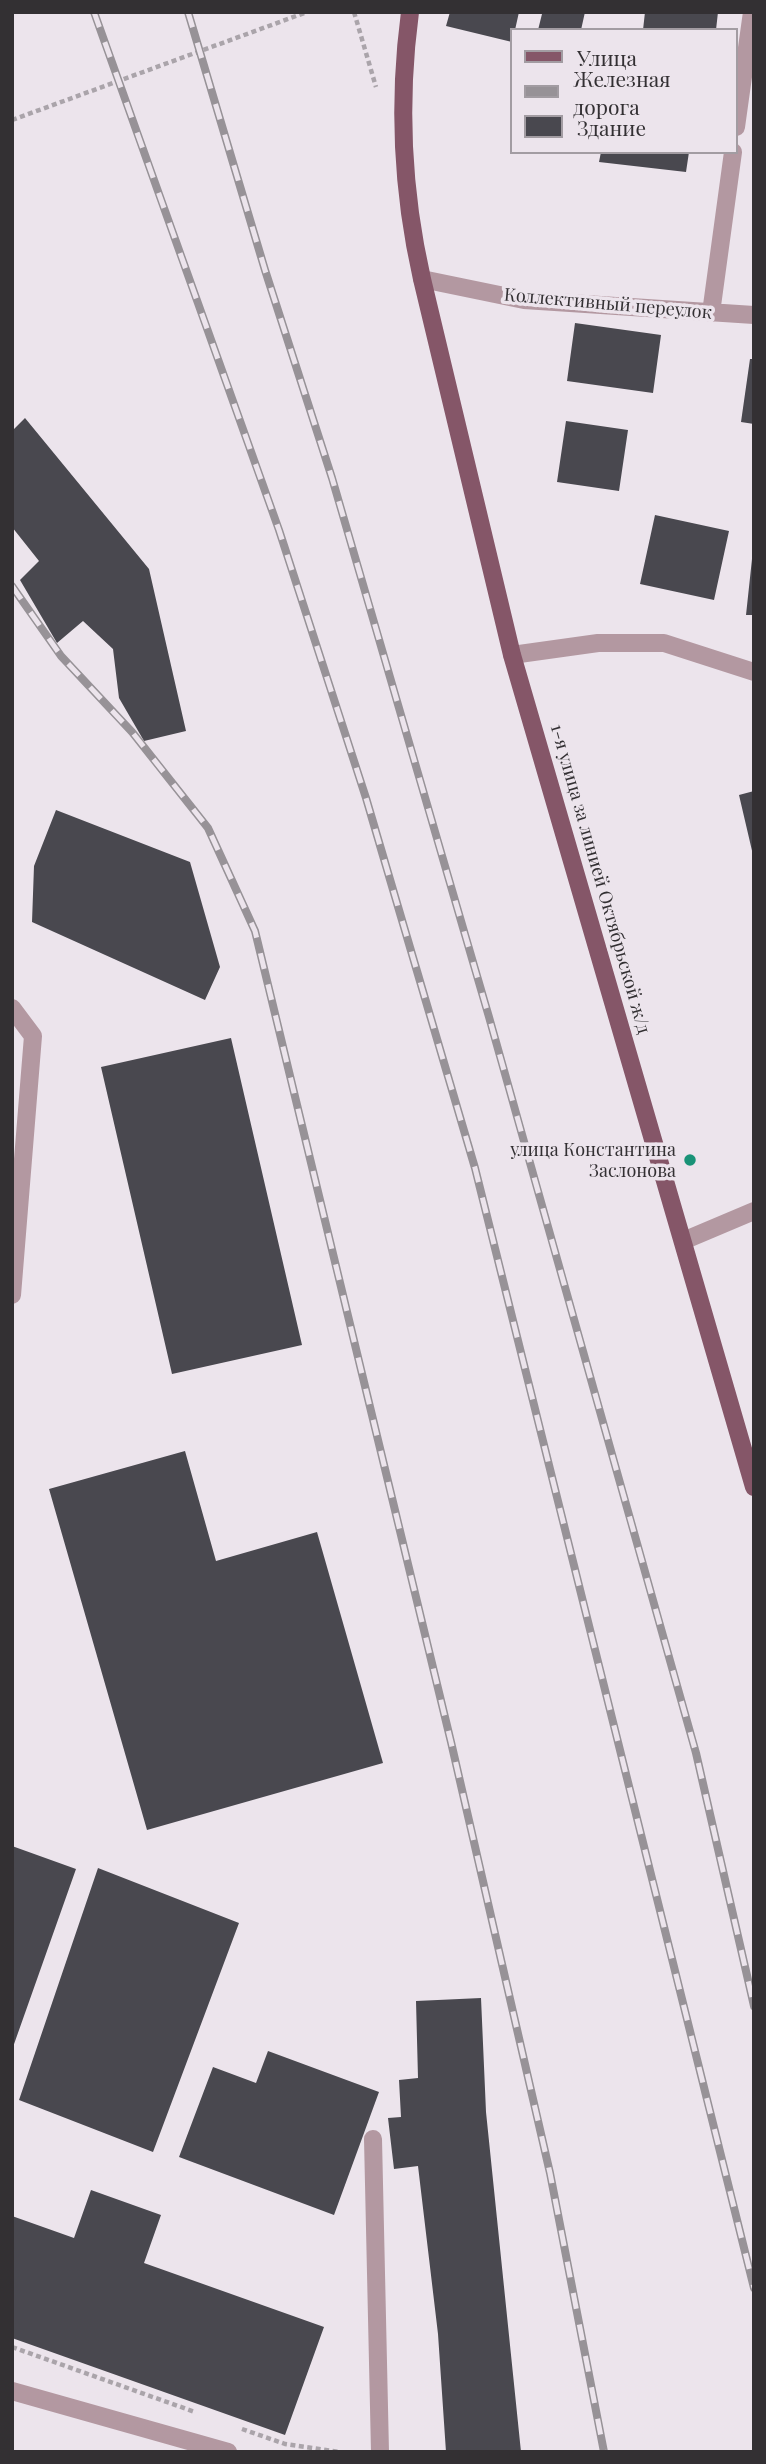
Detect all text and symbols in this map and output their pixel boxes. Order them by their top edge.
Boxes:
legend [510,28,738,154]
text: Улица [577,43,637,71]
text: Железная дорога [573,64,670,120]
text: Здание [577,113,646,141]
street label: Коллективный переулок [503,284,713,324]
street label: 1-я улица за линией Октябрьской ж/д [545,722,655,1036]
place label: улица Константина Заслонова [510,1139,676,1182]
marker: улица Константина Заслонова [682,1152,698,1168]

